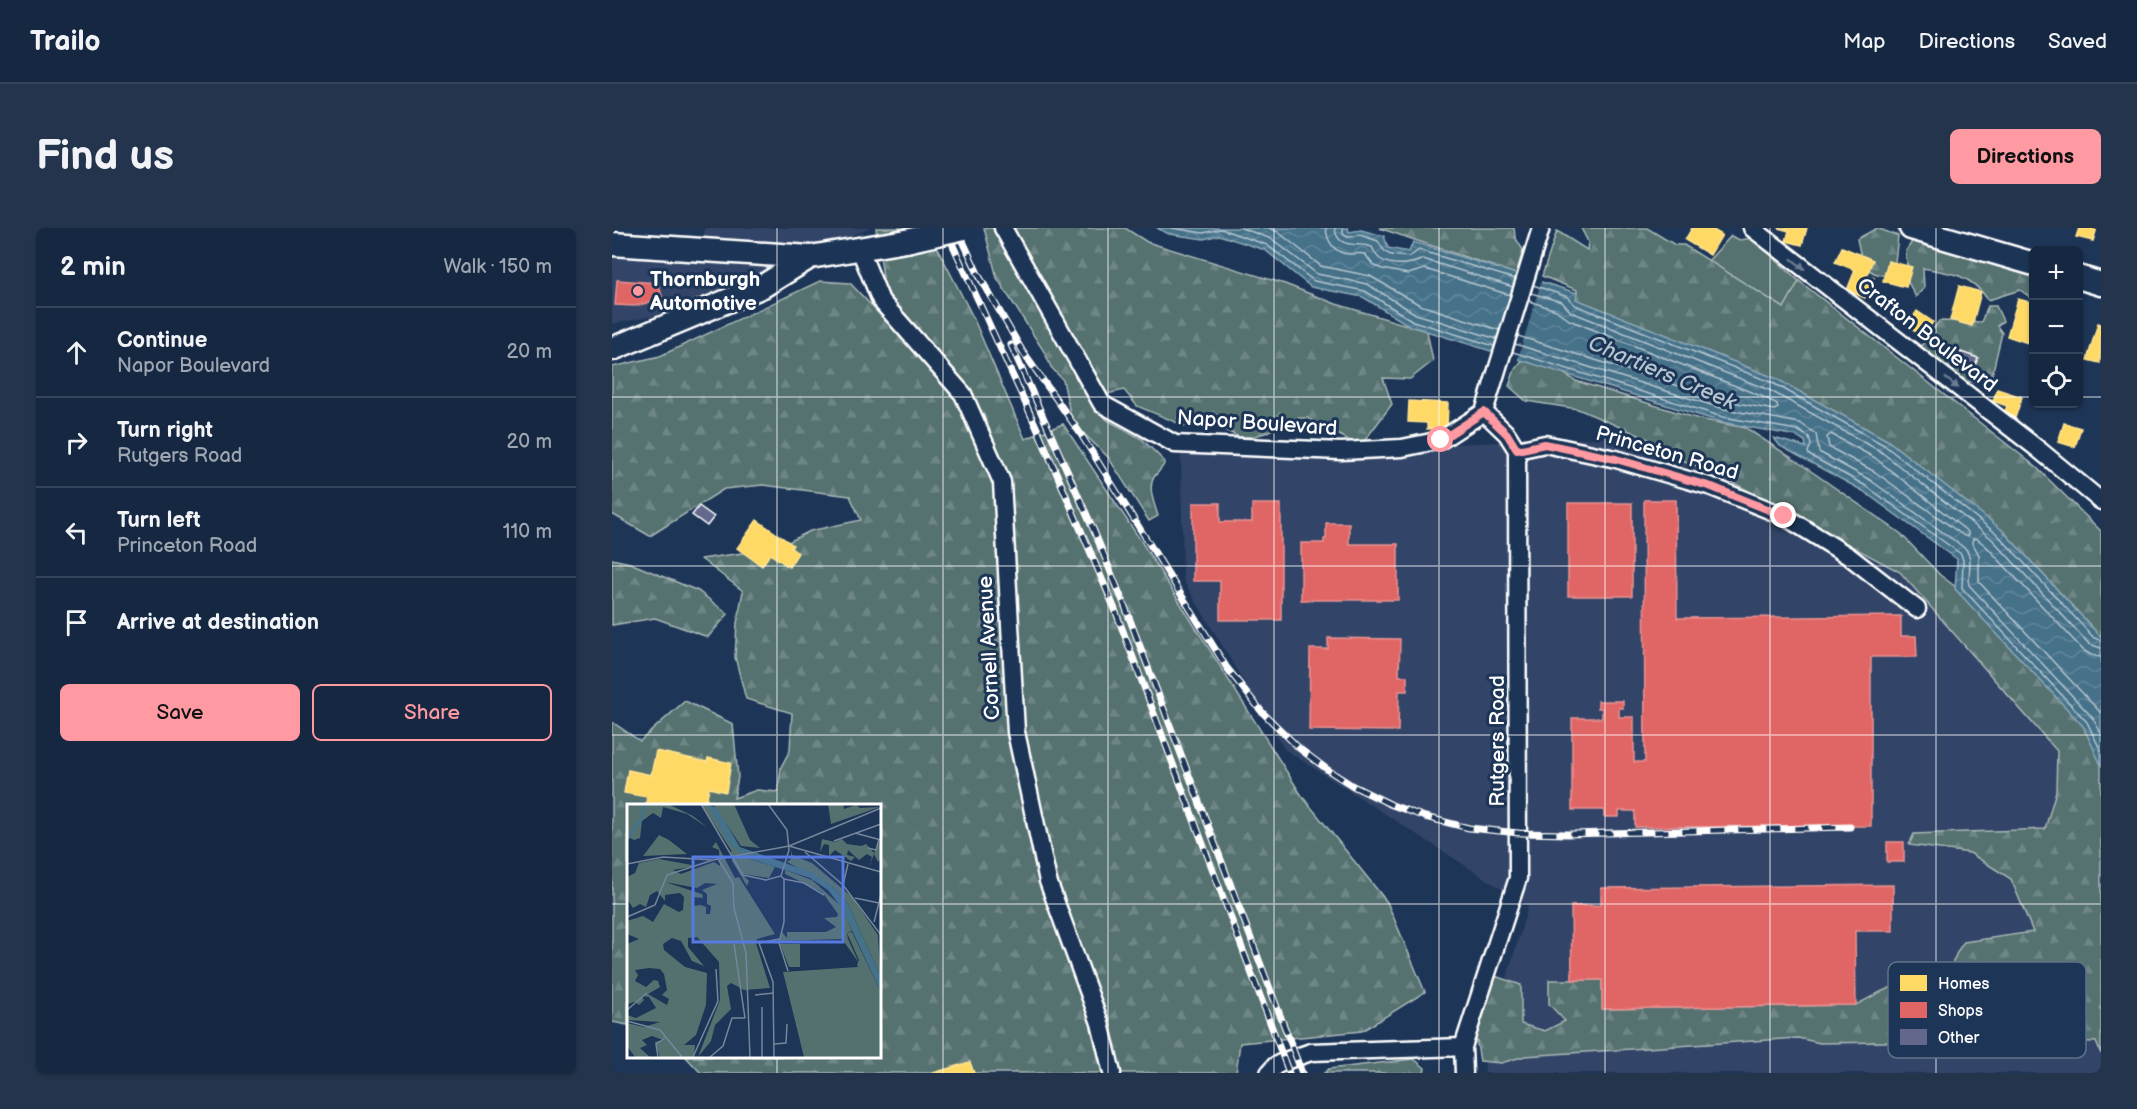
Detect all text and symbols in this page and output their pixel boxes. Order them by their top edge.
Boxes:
text: Trailo [30,25,101,58]
text: Map [1843,29,1886,54]
text: Directions [1919,29,2015,54]
text: Saved [2048,29,2107,54]
button: Directions [1950,129,2101,184]
text: Find us [36,131,174,182]
map controls [2029,246,2083,408]
button: + [2029,246,2083,300]
text: 2 min [60,252,126,283]
text: Walk · 150 m [443,255,552,279]
one-way arrow [1790,258,1806,270]
place label: Thornburgh Automotive [649,267,760,316]
street label: Crafton Boulevard [1852,272,2002,398]
marker: Thornburgh Automotive [631,284,645,298]
button: − [2029,300,2083,354]
text: Continue [117,327,207,354]
water label: Chartiers Creek [1584,330,1741,417]
icon: ahead [60,336,93,369]
text: 20 m [507,340,552,364]
text: Napor Boulevard [117,354,270,378]
button: locate [2029,354,2083,408]
one-way arrow [1945,377,1960,389]
street label: Napor Boulevard [1176,405,1338,441]
text: Turn right [117,417,213,444]
street label: Princeton Road [1593,421,1741,485]
icon: right [60,426,93,459]
route start [1427,426,1453,452]
text: 20 m [507,430,552,454]
text: Rutgers Road [117,444,242,468]
route end [1770,502,1796,528]
text: Turn left [117,507,201,534]
icon: left [60,516,93,549]
text: 110 m [503,520,552,544]
text: Princeton Road [117,534,257,558]
street label: Cornell Avenue [973,575,1005,721]
icon: arrive [60,606,93,639]
text: Arrive at destination [117,609,319,636]
street label: Rutgers Road [1485,675,1510,807]
button: Save [60,684,300,741]
button: Share [312,684,552,741]
inset map [627,804,880,1058]
legend [1888,962,2086,1058]
text: Homes [1938,975,1990,994]
text: Shops [1938,1002,1983,1021]
text: Other [1938,1029,1979,1048]

